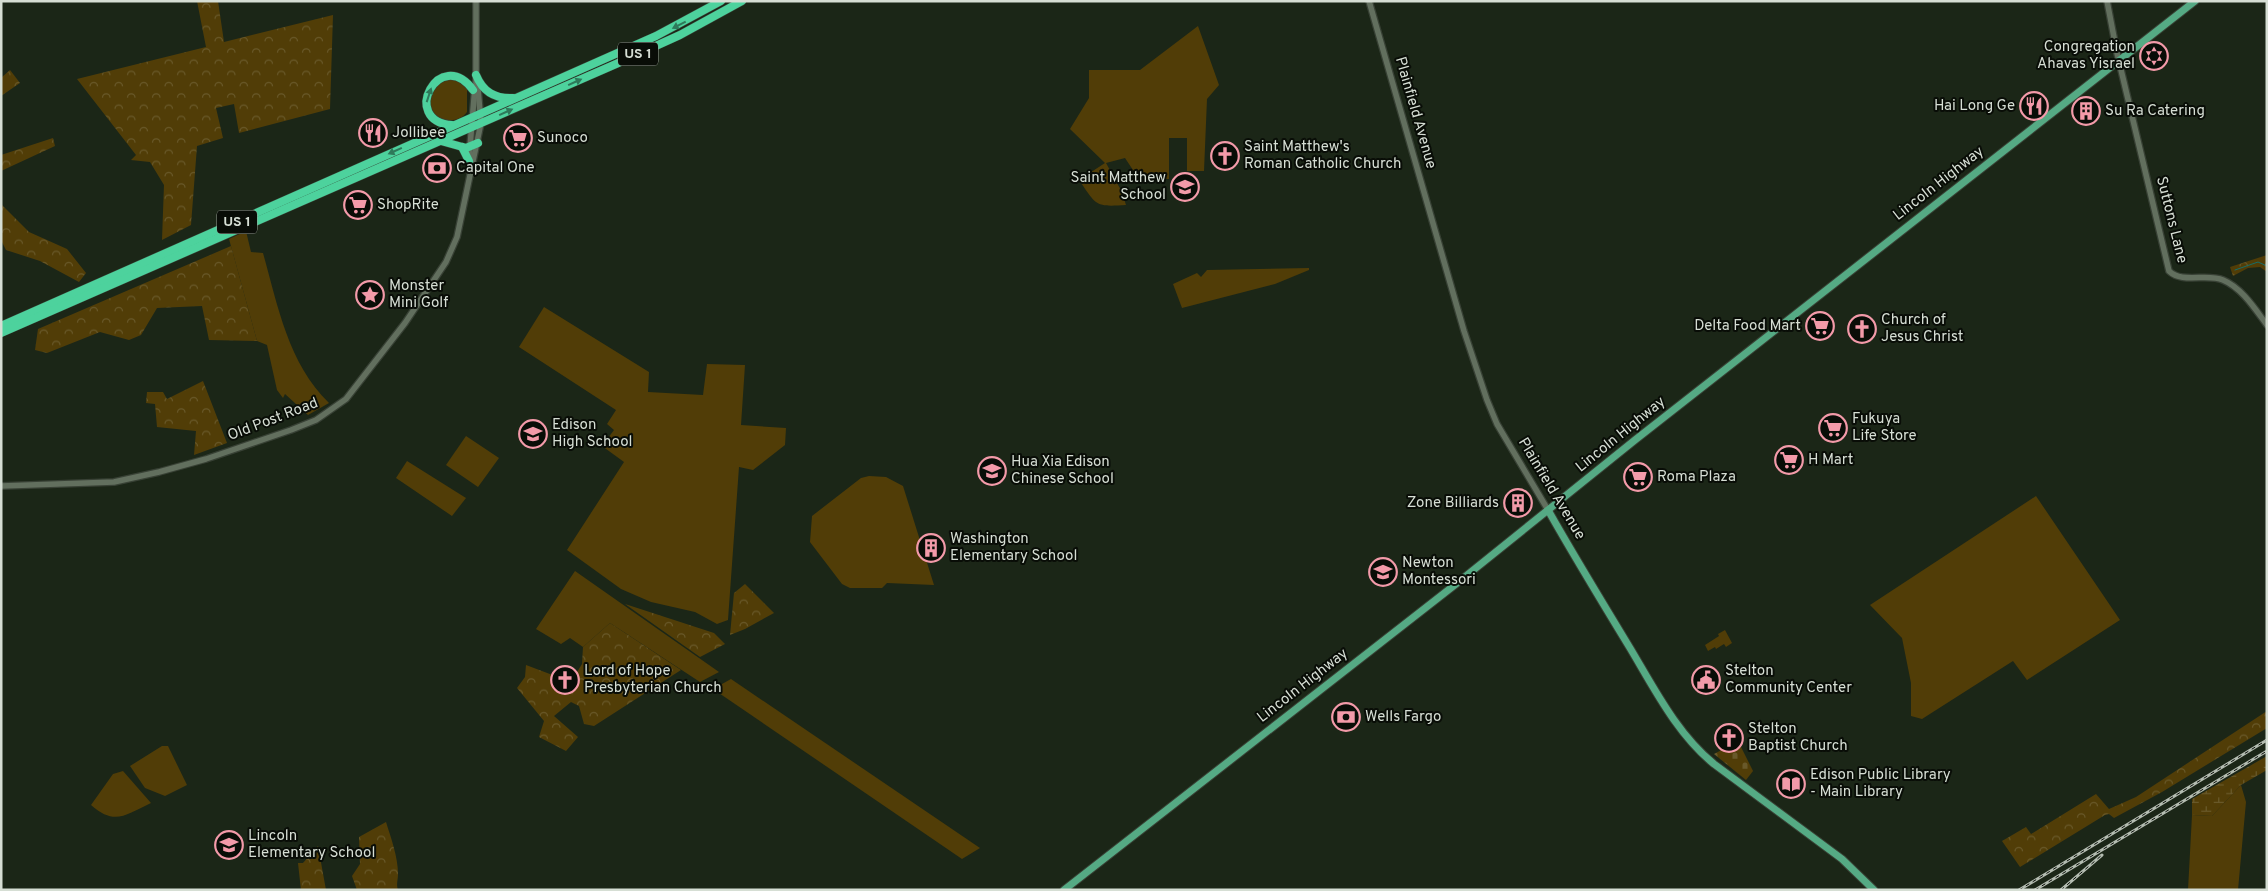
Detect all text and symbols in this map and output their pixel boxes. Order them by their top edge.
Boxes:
one-way arrow [671,20,686,29]
place label: Congregation Ahavas Yisrael [2037,38,2135,74]
synagogue icon: Congregation Ahavas Yisrael [2139,41,2169,71]
road number: US 1 [618,42,658,66]
street label: Plainfield Avenue [1390,55,1440,171]
one-way arrow [568,77,582,85]
one-way arrow [425,87,433,102]
restaurant icon: Hai Long Ge [2019,91,2049,121]
building icon: Su Ra Catering [2071,96,2101,126]
place label: Hai Long Ge [1934,97,2015,116]
place label: Su Ra Catering [2105,102,2205,121]
one-way arrow [499,108,513,116]
restaurant icon: Jollibee [358,118,388,148]
supermarket icon: Sunoco [503,123,533,153]
place label: Jollibee [392,124,445,143]
place label: Sunoco [537,129,588,148]
place label: Saint Matthew's Roman Catholic Church [1244,138,1401,174]
church icon: Saint Matthew's Roman Catholic Church [1210,141,1240,171]
street label: Lincoln Highway [1890,143,1988,225]
one-way arrow [388,147,402,155]
bank icon: Capital One [422,153,452,183]
place label: Capital One [456,159,535,178]
place label: Saint Matthew School [1070,169,1166,205]
school or university icon: Saint Matthew School [1170,172,1200,202]
street label: Suttons Lane [2151,175,2191,265]
supermarket icon: ShopRite [343,190,373,220]
place label: ShopRite [377,196,439,215]
road number: US 1 [217,210,257,233]
place label: Monster Mini Golf [389,277,448,313]
place icon: Monster Mini Golf [355,280,385,310]
supermarket icon: Delta Food Mart [1805,311,1835,341]
place label: Church of Jesus Christ [1881,311,1963,347]
church icon: Church of Jesus Christ [1847,314,1877,344]
place label: Delta Food Mart [1694,317,1801,336]
street label: Lincoln Highway [1572,393,1670,477]
street label: Old Post Road [225,394,321,446]
place label: Fukuya Life Store [1852,410,1917,446]
supermarket icon: Fukuya Life Store [1818,413,1848,443]
place label: Edison High School [552,416,633,452]
school or university icon: Edison High School [518,419,548,449]
street label: Plainfield Avenue [1513,434,1589,544]
supermarket icon: H Mart [1774,445,1804,475]
place label: H Mart [1808,451,1853,470]
place label: Hua Xia Edison Chinese School [1011,453,1114,489]
school or university icon: Hua Xia Edison Chinese School [977,456,1007,486]
supermarket icon: Roma Plaza [1623,462,1653,492]
place label: Roma Plaza [1657,468,1736,487]
building icon: Zone Billiards [1503,488,1533,518]
place label: Zone Billiards [1407,494,1499,513]
place label: Washington Elementary School [950,530,1077,566]
building icon: Washington Elementary School [916,533,946,563]
place label: Newton Montessori [1402,554,1476,590]
school or university icon: Newton Montessori [1368,557,1398,587]
street label: Lincoln Highway [1254,645,1352,727]
place label: Lord of Hope Presbyterian Church [584,662,722,698]
place label: Stelton Community Center [1725,662,1852,698]
church icon: Lord of Hope Presbyterian Church [550,665,580,695]
public building icon: Stelton Community Center [1691,665,1721,695]
bank icon: Wells Fargo [1331,702,1361,732]
place label: Wells Fargo [1365,708,1441,727]
place label: Stelton Baptist Church [1748,720,1848,756]
church icon: Stelton Baptist Church [1714,723,1744,753]
place label: Edison Public Library - Main Library [1810,766,1951,802]
library icon: Edison Public Library - Main Library [1776,769,1806,799]
place label: Lincoln Elementary School [248,827,375,863]
school or university icon: Lincoln Elementary School [214,830,244,860]

